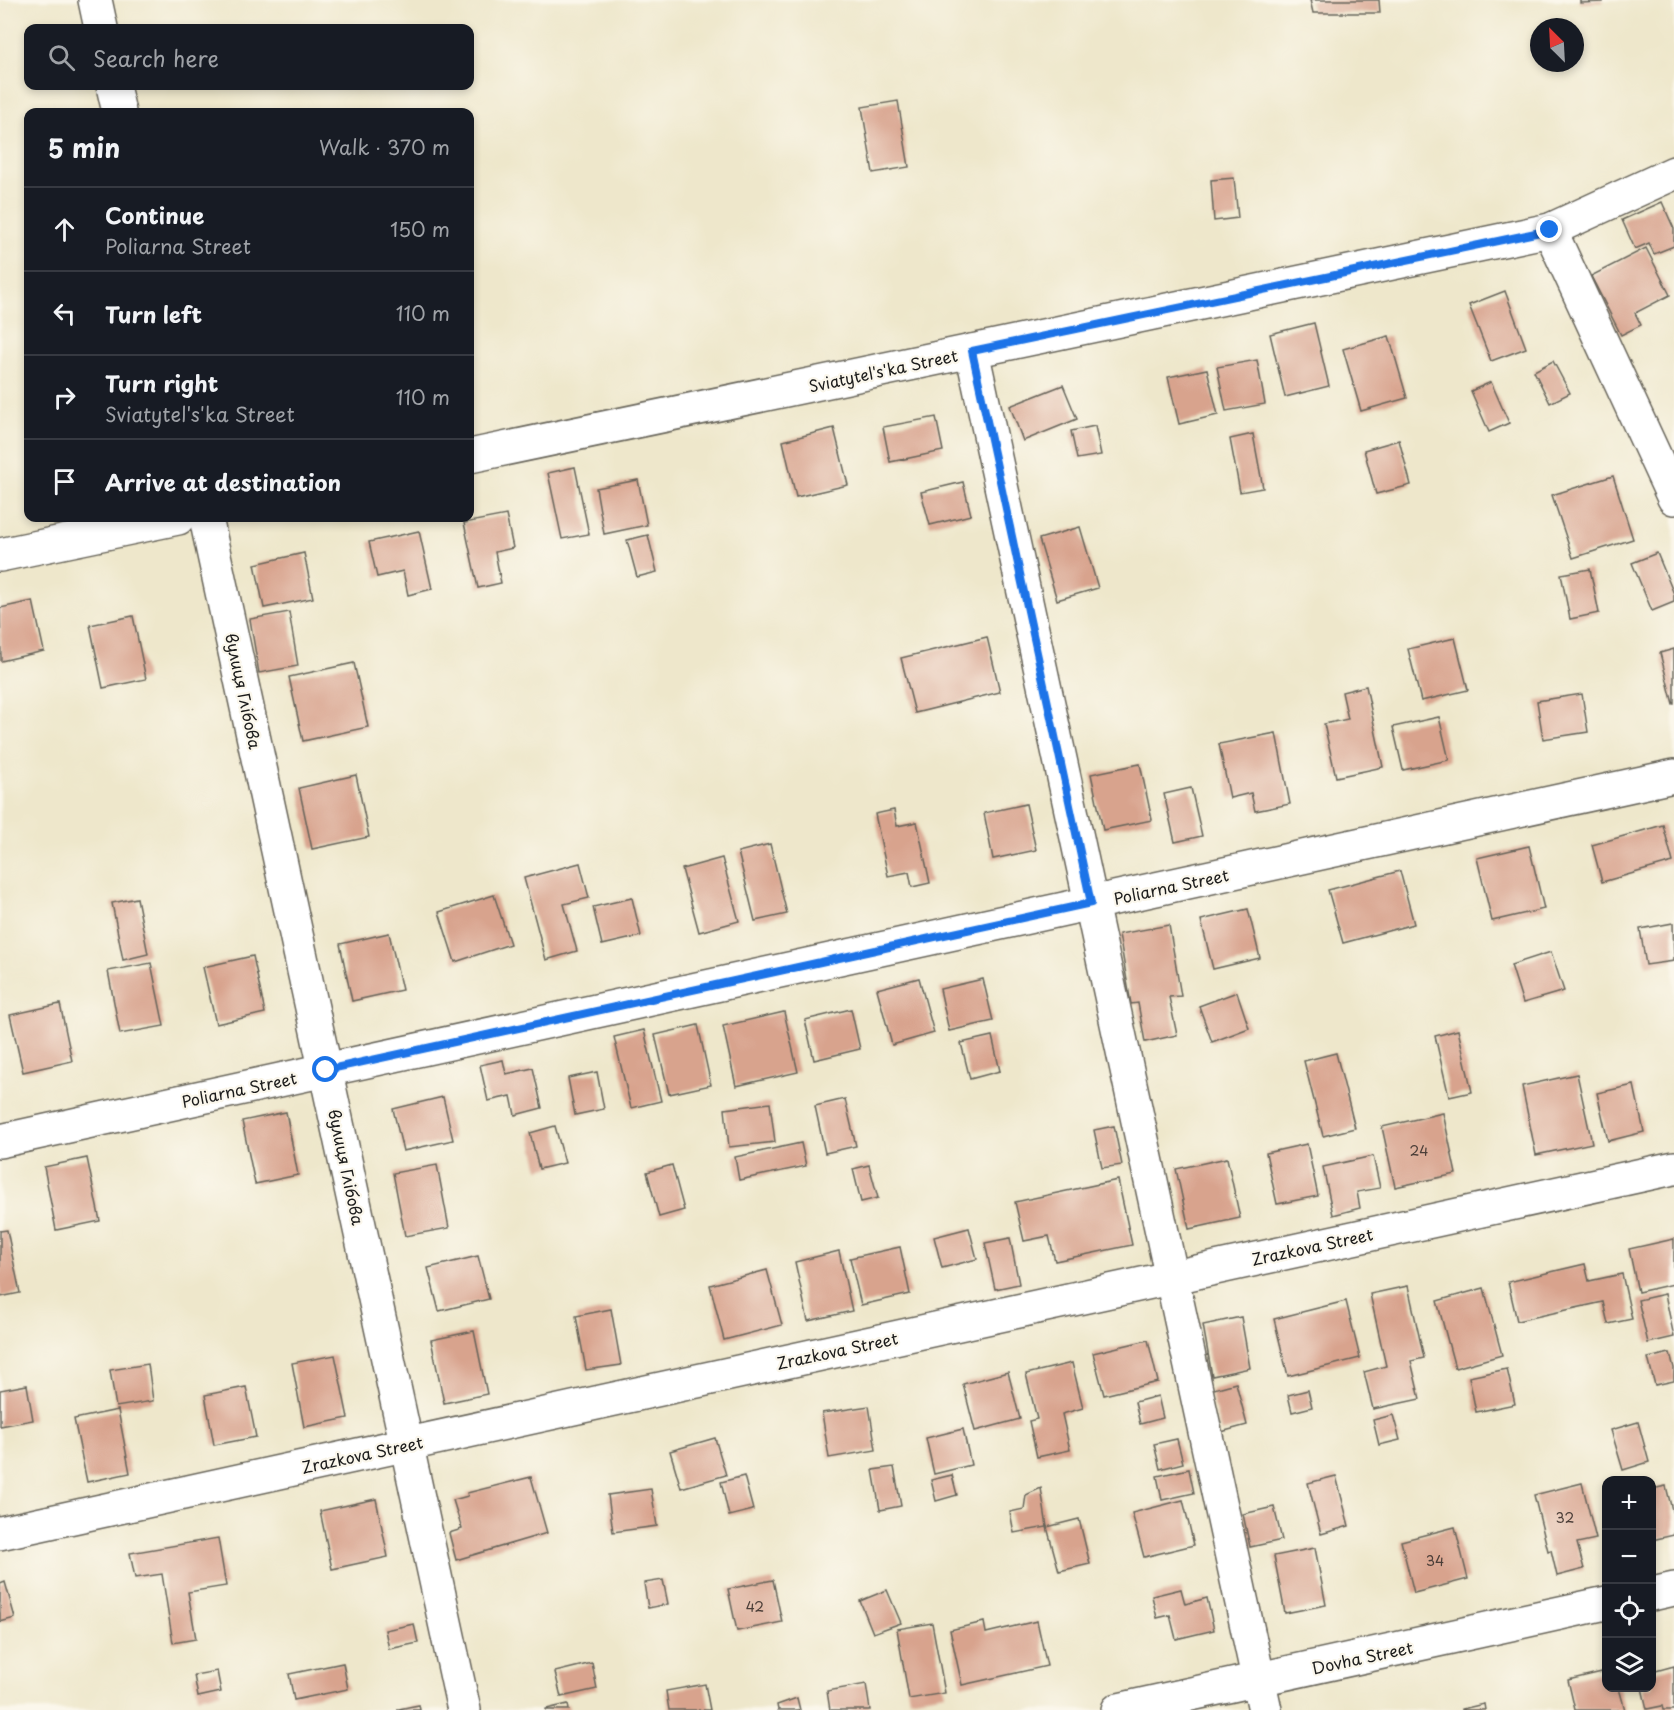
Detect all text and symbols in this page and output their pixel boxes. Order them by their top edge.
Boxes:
north arrow [1530,18,1584,72]
search box [24,24,474,90]
icon: search [45,41,78,74]
text: Search here [93,41,219,74]
text: 5 min [48,128,120,167]
text: Walk · 370 m [319,132,450,162]
text: Continue [105,198,204,231]
icon: ahead [48,213,81,246]
text: 150 m [390,214,450,244]
route end [1536,216,1562,242]
text: Poliarna Street [105,231,251,261]
icon: left [48,297,81,330]
text: Turn left [105,297,202,330]
text: 110 m [396,298,450,328]
street label: Sviatytel's'ka Street [806,342,960,398]
text: Turn right [105,366,218,399]
icon: right [48,381,81,414]
text: 110 m [396,382,450,412]
text: Sviatytel's'ka Street [105,399,295,429]
icon: arrive [48,465,81,498]
text: Arrive at destination [105,465,341,498]
street label: вулиця Глібова [220,631,268,751]
street label: Poliarna Street [1111,862,1231,910]
route start [312,1056,338,1082]
street label: Poliarna Street [179,1065,299,1113]
street label: вулиця Глібова [323,1107,371,1227]
house number: 24 [1410,1140,1428,1161]
street label: Zrazkova Street [1249,1221,1375,1271]
street label: Zrazkova Street [774,1325,900,1375]
street label: Zrazkova Street [299,1429,425,1479]
map controls [1602,1476,1656,1692]
button: + [1602,1476,1656,1530]
house number: 32 [1556,1507,1574,1528]
button: − [1602,1530,1656,1584]
house number: 34 [1426,1550,1444,1571]
button: locate [1602,1584,1656,1638]
house number: 42 [746,1596,764,1617]
street label: Dovha Street [1309,1634,1415,1679]
button: layers [1602,1638,1656,1692]

